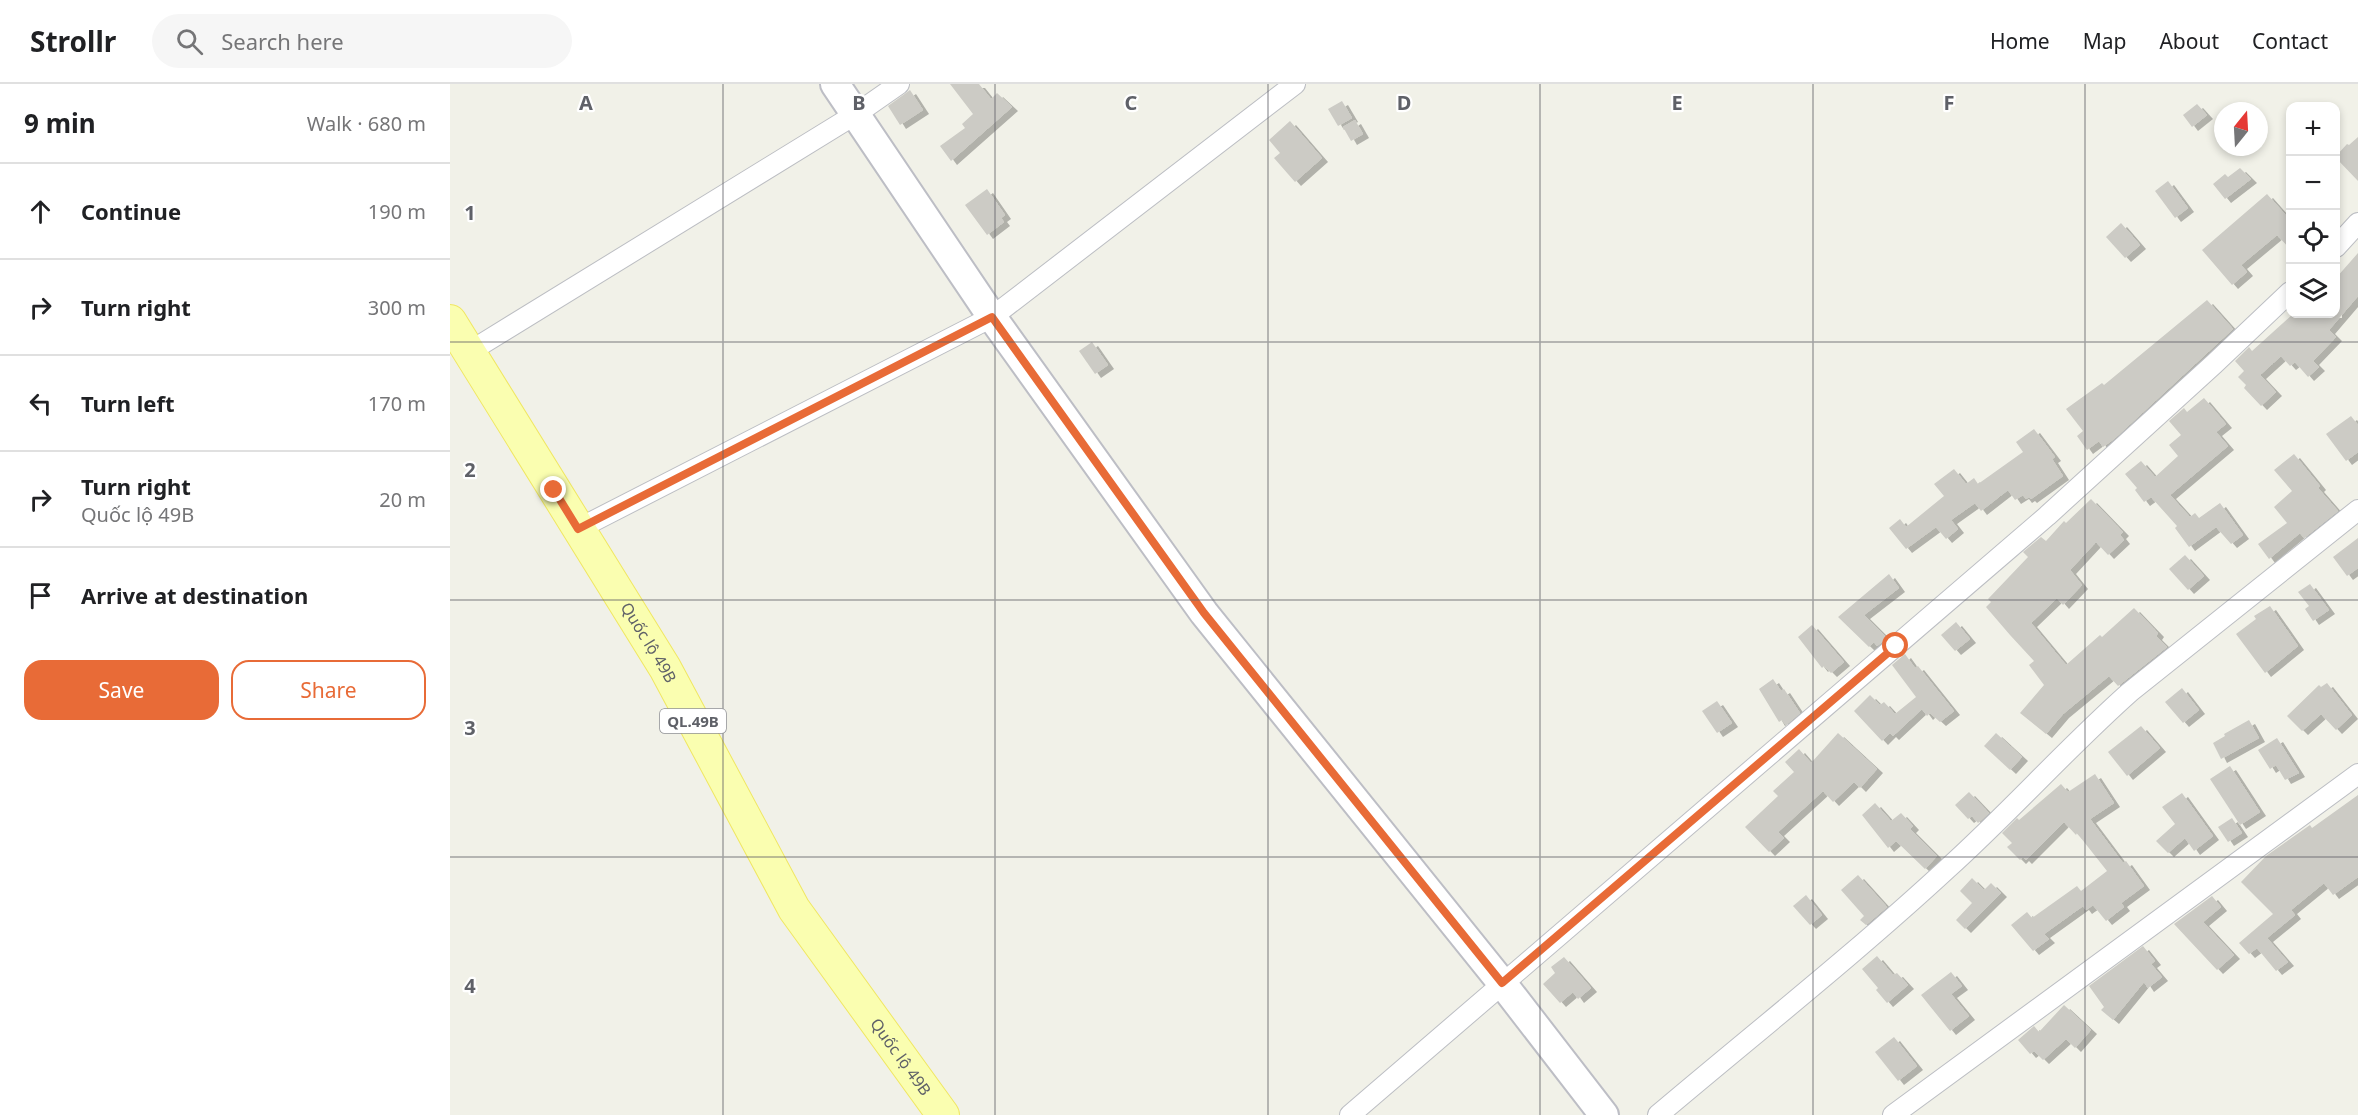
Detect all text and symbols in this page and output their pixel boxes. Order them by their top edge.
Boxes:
search box [152,14,572,68]
text: Strollr [30,22,116,60]
icon: search [173,25,206,58]
text: Search here [221,26,344,56]
text: Home [1990,27,2050,55]
text: Map [2083,27,2126,55]
text: About [2159,27,2219,55]
text: Contact [2252,27,2328,55]
text: A [579,89,593,116]
text: B [852,89,866,116]
text: C [1125,89,1138,116]
text: D [1397,89,1411,116]
text: E [1671,89,1683,116]
text: F [1944,89,1954,116]
north arrow [2214,102,2268,156]
map controls [2286,102,2340,318]
button: + [2286,102,2340,156]
text: 9 min [24,105,96,141]
text: Walk · 680 m [307,110,426,137]
button: − [2286,156,2340,210]
icon: ahead [24,195,57,228]
text: Continue [81,196,181,226]
text: 190 m [368,198,426,225]
text: 1 [464,199,476,226]
button: locate [2286,210,2340,264]
button: layers [2286,264,2340,318]
icon: right [24,291,57,324]
text: Turn right [81,292,191,322]
text: 300 m [368,294,426,321]
icon: left [24,387,57,420]
text: Turn left [81,388,175,418]
text: 170 m [368,390,426,417]
text: 2 [464,456,476,483]
text: Turn right [81,471,191,501]
route end [540,476,566,502]
icon: right [24,483,57,516]
text: 20 m [379,486,426,513]
text: Quốc lộ 49B [81,501,194,528]
icon: arrive [24,579,57,612]
text: Arrive at destination [81,580,308,610]
street label: Quốc lộ 49B [616,598,682,687]
route start [1882,632,1908,658]
button: Save [24,660,219,720]
button: Share [231,660,426,720]
road number: QL.49B [660,709,726,733]
text: 3 [464,714,476,741]
text: 4 [464,972,476,999]
street label: Quốc lộ 49B [865,1014,936,1100]

